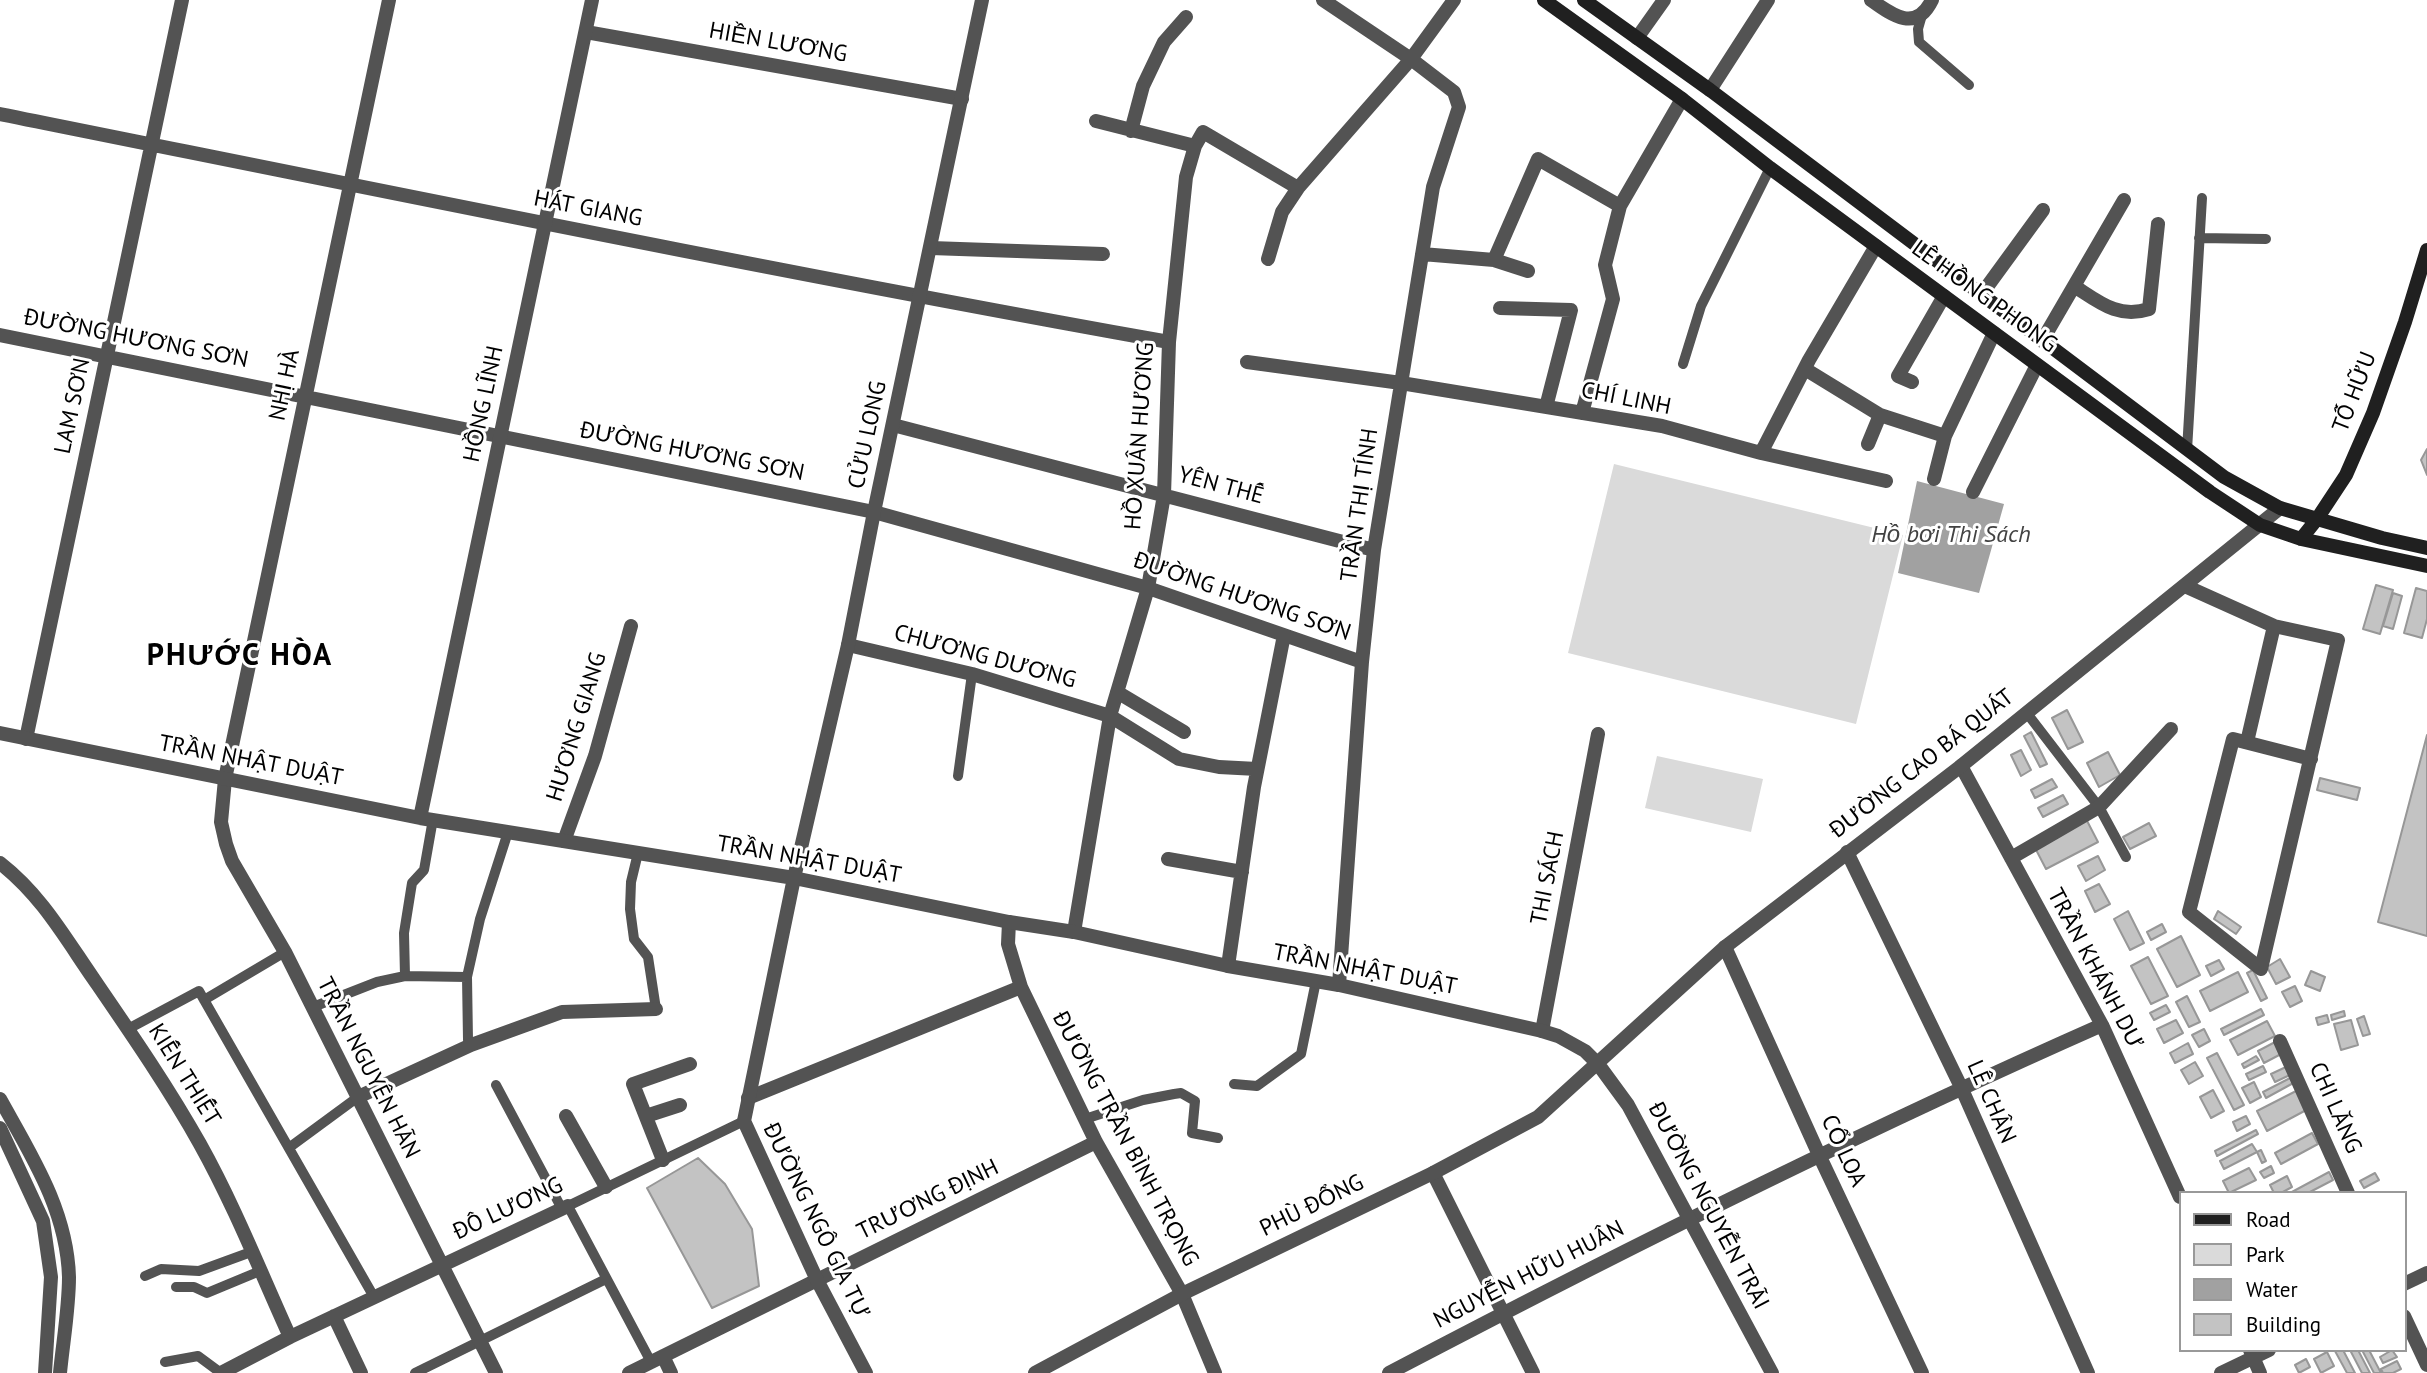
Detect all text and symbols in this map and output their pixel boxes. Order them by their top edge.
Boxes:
street label: HIỀN LƯƠNG [707,17,849,69]
street label: HÁT GIANG [531,185,645,233]
street label: LÊ HỒNG PHONG [1906,235,2062,359]
street label: ĐƯỜNG HƯƠNG SƠN [21,304,251,374]
street label: HỒ XUÂN HƯƠNG [1120,341,1160,531]
street label: HỒNG LĨNH [458,343,510,465]
street label: NHỊ HÀ [264,347,306,423]
street label: TỐ HỮU [2327,348,2383,436]
street label: LAM SƠN [49,356,97,456]
street label: CHÍ LINH [1579,377,1673,421]
street label: CỬU LONG [843,379,893,491]
street label: ĐƯỜNG HƯƠNG SƠN [577,417,807,487]
street label: TRẦN THỊ TÍNH [1336,427,1384,583]
street label: YÊN THẾ [1175,461,1267,511]
water label: Hồ bơi Thi Sách [1871,521,2031,549]
street label: ĐƯỜNG HƯƠNG SƠN [1130,547,1354,647]
street label: CHƯƠNG DƯƠNG [891,619,1079,695]
district label: PHƯỚC HÒA [148,638,332,674]
street label: HƯƠNG GIANG [541,649,613,805]
street label: ĐƯỜNG CAO BÁ QUÁT [1825,684,2019,844]
street label: TRẦN NHẬT DUẬT [157,730,345,792]
street label: THI SÁCH [1525,829,1571,927]
street label: TRẦN NHẬT DUẬT [715,830,903,890]
street label: TRẦN KHÁNH DƯ [2041,884,2149,1054]
street label: TRẦN NHẬT DUẬT [1271,939,1459,1001]
street label: TRẦN NGUYÊN HÃN [311,973,425,1163]
street label: ĐƯỜNG TRẦN BÌNH TRỌNG [1046,1007,1204,1271]
street label: KIẾN THIẾT [142,1019,226,1131]
street label: LÊ CHÂN [1961,1056,2021,1148]
street label: CHI LĂNG [2303,1058,2367,1158]
street label: ĐƯỜNG NGUYỄN TRÃI [1642,1098,1774,1314]
street label: CỔ LOA [1814,1111,1872,1191]
street label: ĐƯỜNG NGÔ GIA TỰ [757,1119,875,1323]
street label: TRƯƠNG ĐỊNH [853,1154,1003,1246]
street label: PHÙ ĐỔNG [1256,1169,1368,1243]
street label: ĐÔ LƯƠNG [449,1172,567,1246]
legend [2178,1191,2406,1352]
text: Road [2246,1206,2290,1233]
street label: NGUYỄN HỮU HUÂN [1429,1215,1629,1335]
text: Park [2246,1241,2285,1268]
text: Water [2246,1276,2298,1303]
text: Building [2246,1311,2321,1338]

